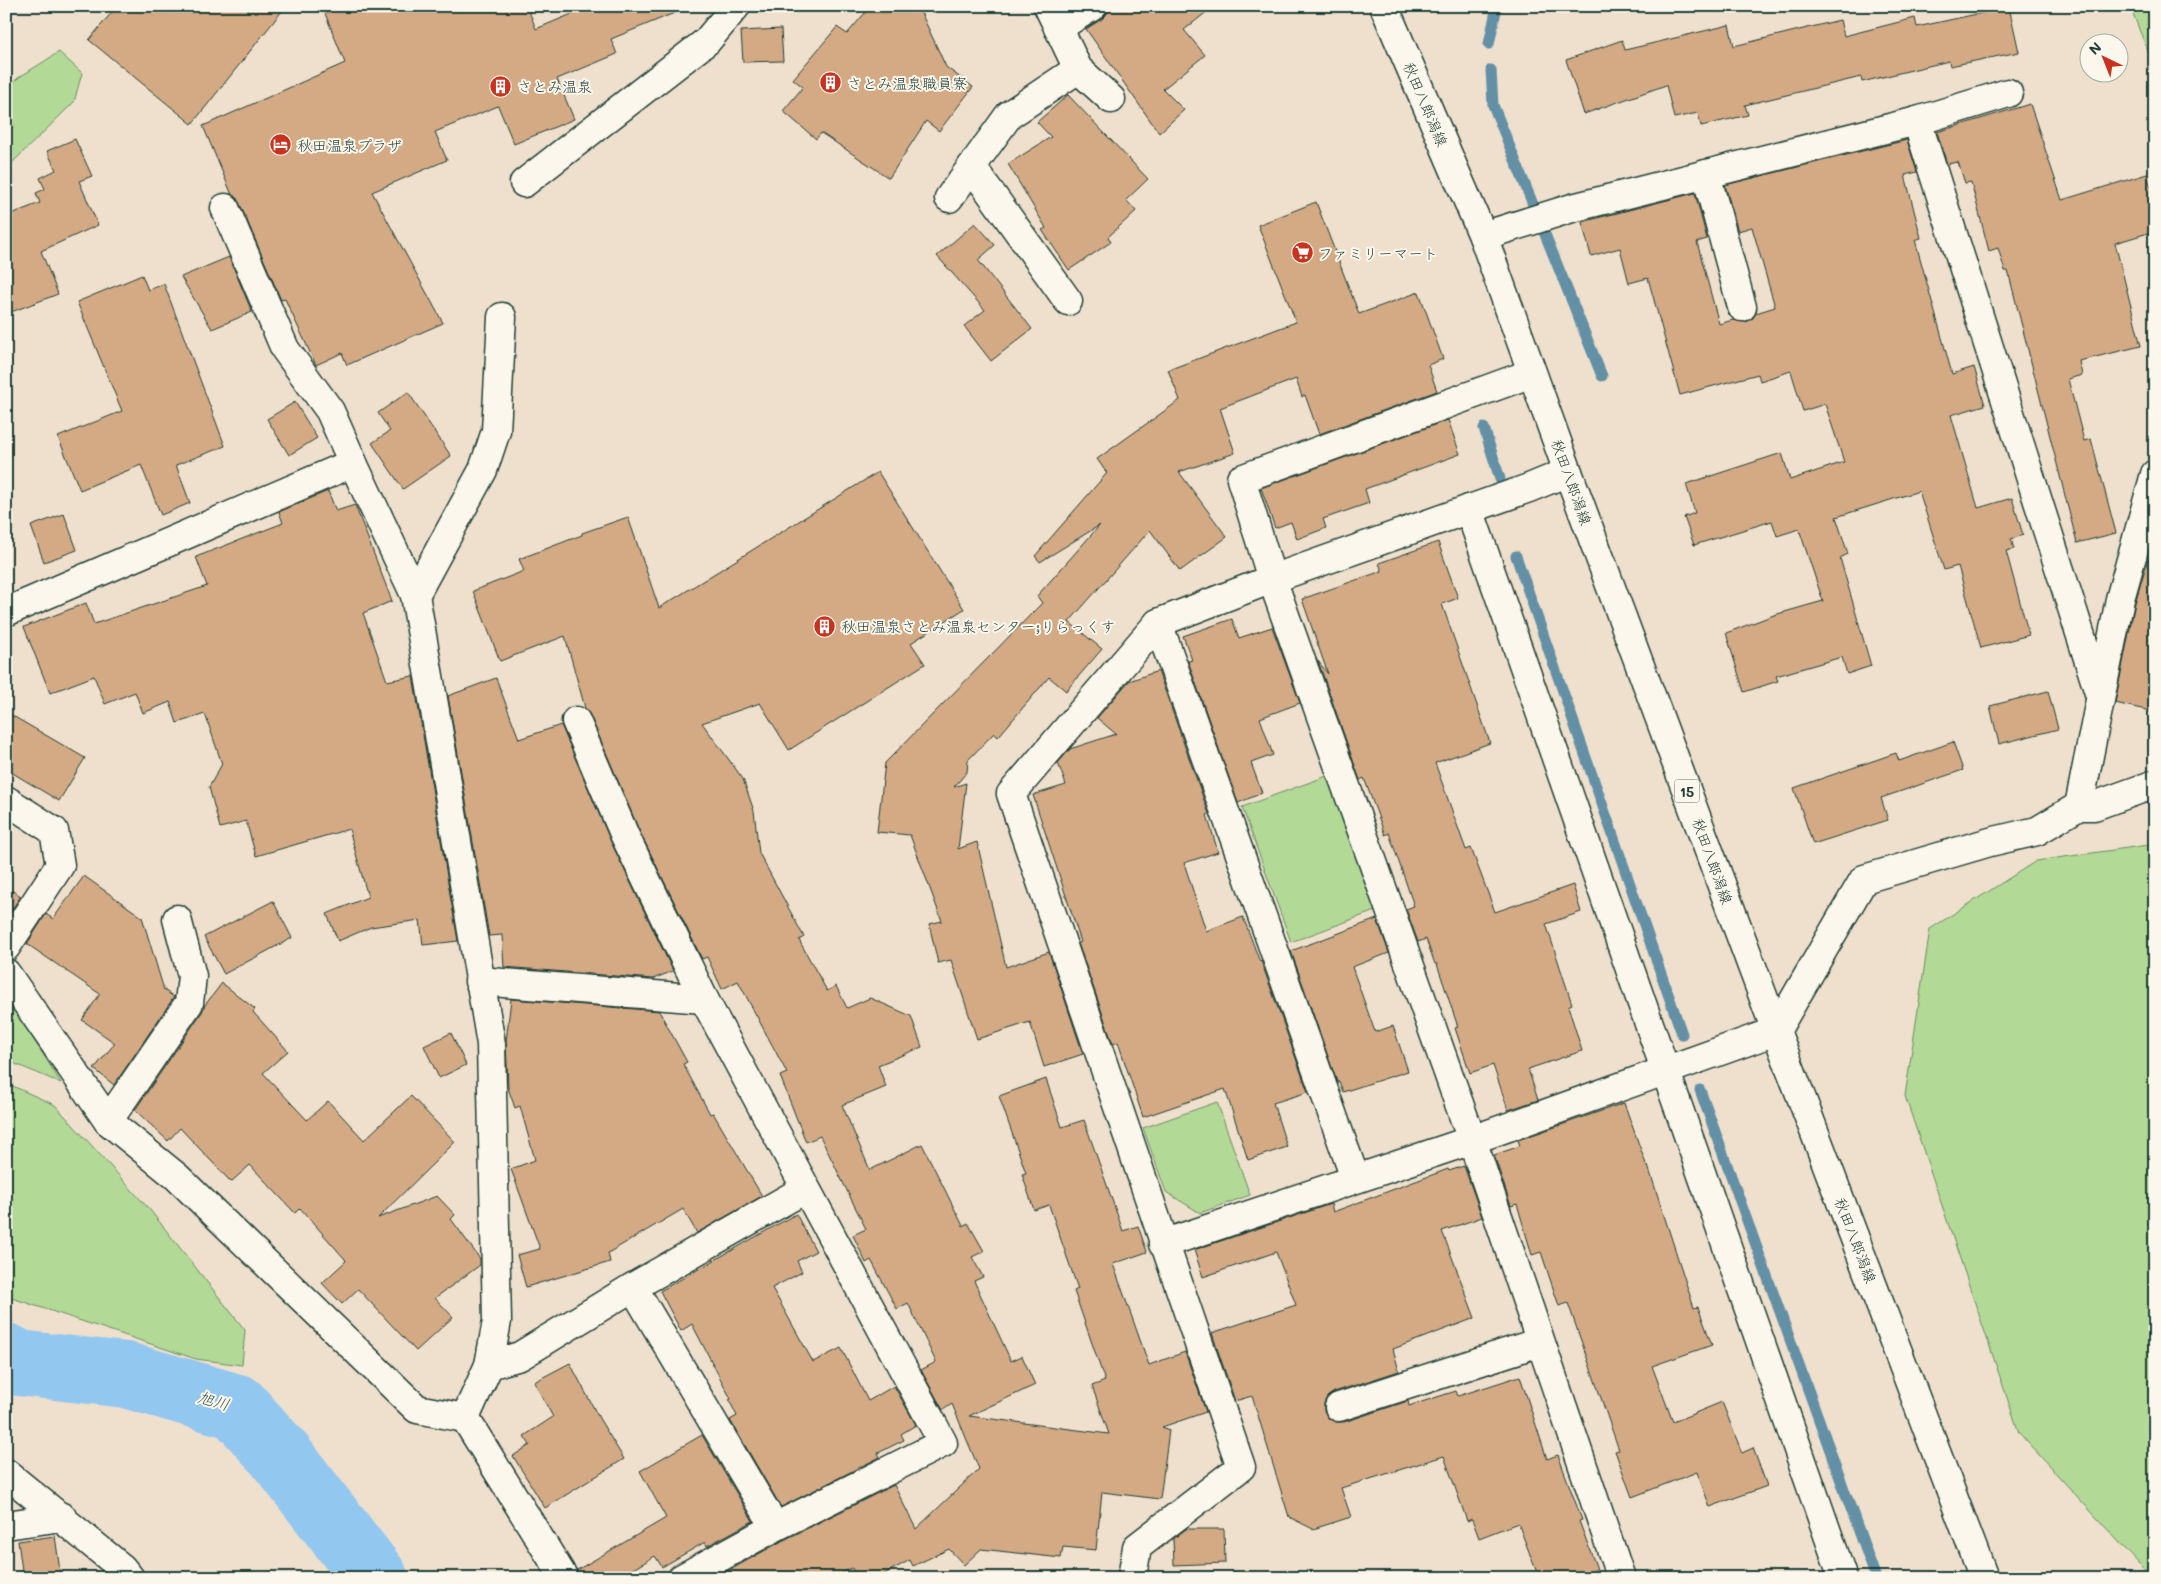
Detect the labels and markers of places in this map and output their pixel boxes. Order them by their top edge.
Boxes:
building icon: さとみ温泉職員寮 [819,71,843,95]
place label: さとみ温泉職員寮 [847,73,967,93]
building icon: さとみ温泉 [489,74,513,98]
place label: さとみ温泉 [517,76,592,96]
hotel icon: 秋田温泉プラザ [269,133,293,157]
place label: 秋田温泉プラザ [297,135,402,155]
supermarket icon: ファミリーマート [1290,241,1314,265]
place label: ファミリーマート [1318,243,1438,263]
building icon: 秋田温泉さとみ温泉センター;りらっくす [813,614,837,638]
place label: 秋田温泉さとみ温泉センター;りらっくす [841,616,1115,636]

